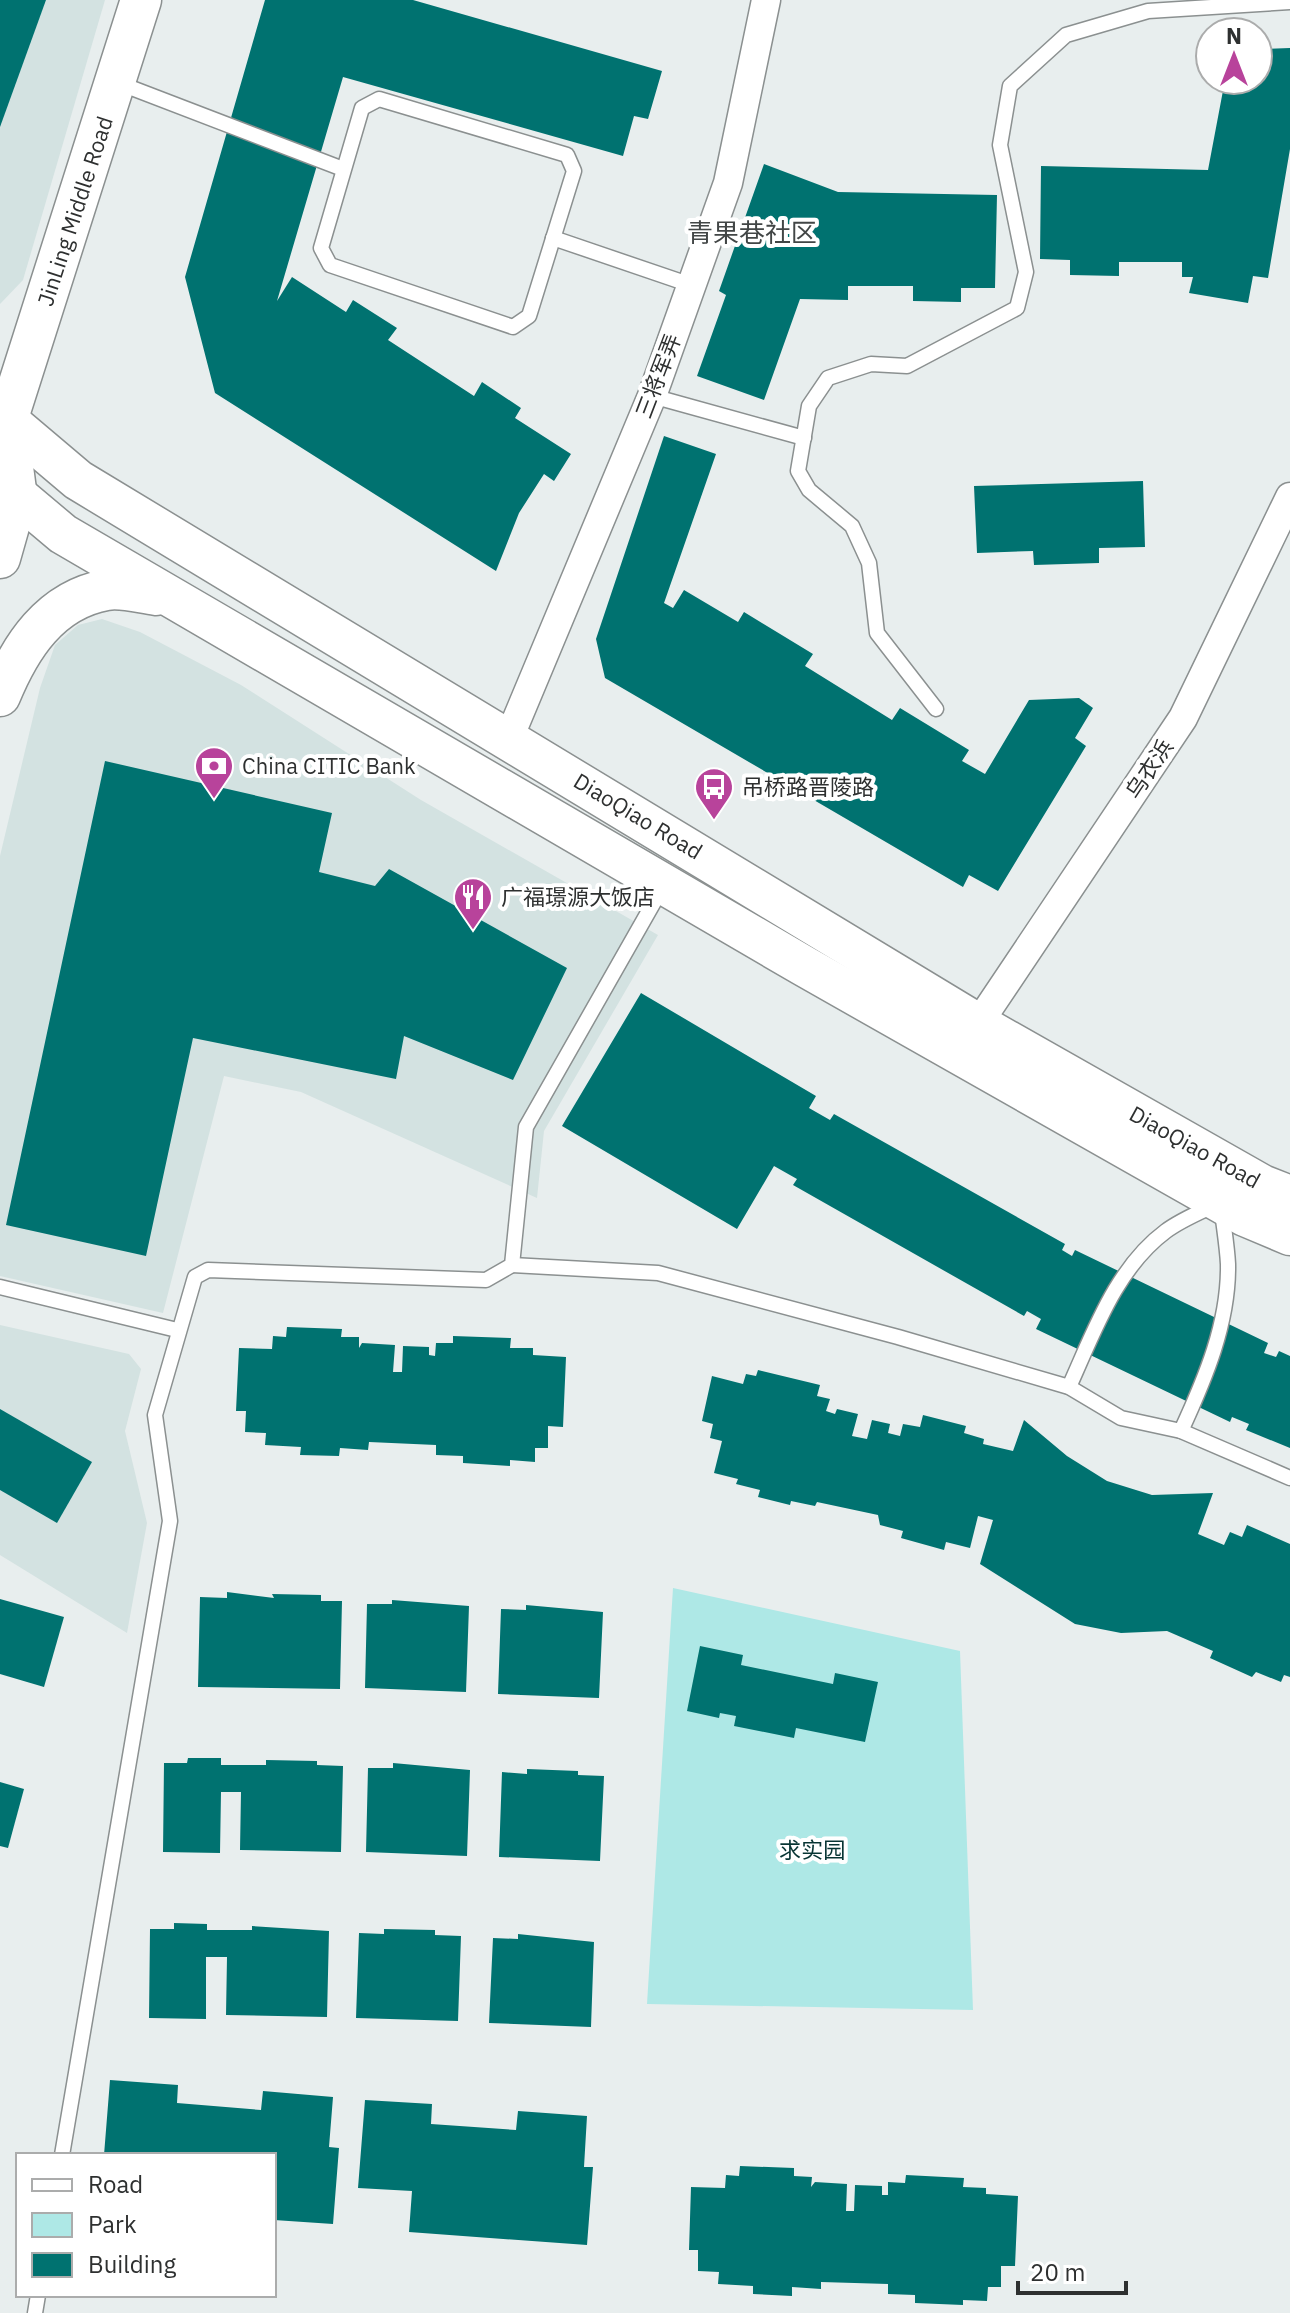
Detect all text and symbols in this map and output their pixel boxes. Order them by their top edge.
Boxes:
north arrow [1194,16,1274,96]
text: N [1226,21,1242,50]
street label: JinLing Middle Road [30,112,119,309]
district label: 青果巷社区 [687,215,817,249]
street label: 三将军弄 [628,330,687,422]
street label: 乌衣浜 [1118,733,1179,804]
bank icon: China CITIC Bank [193,745,235,800]
place label: China CITIC Bank [242,751,416,780]
street label: DiaoQiao Road [569,766,708,865]
bus stop icon: 吊桥路晋陵路 [693,766,735,821]
place label: 吊桥路晋陵路 [742,772,874,801]
restaurant icon: 广福璟源大饭店 [452,876,494,931]
place label: 广福璟源大饭店 [501,882,655,911]
street label: DiaoQiao Road [1125,1099,1266,1194]
park label: 求实园 [779,1835,845,1864]
legend [16,2153,276,2297]
text: Road [88,2168,143,2200]
text: Park [88,2208,137,2240]
scale bar [1018,2245,1126,2295]
text: Building [88,2248,176,2280]
text: 20 m [1030,2256,1085,2288]

